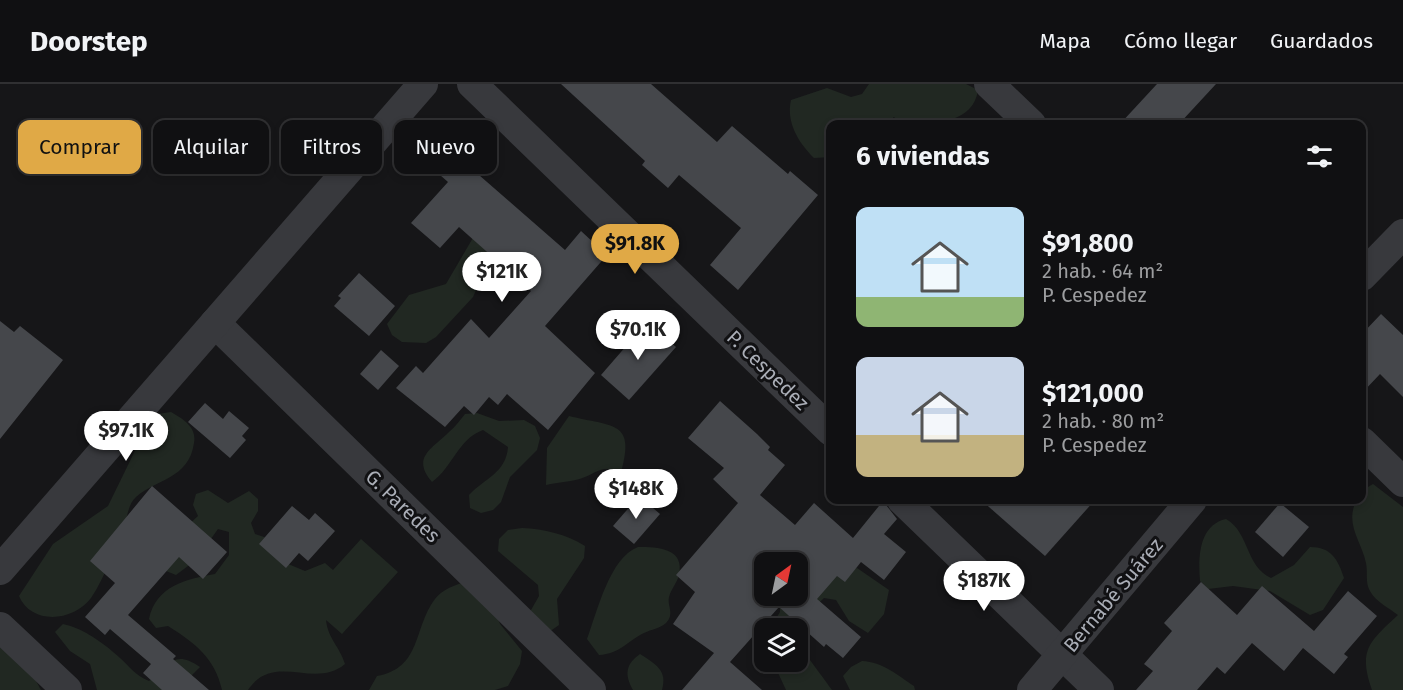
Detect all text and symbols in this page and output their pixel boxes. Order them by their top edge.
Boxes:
text: Doorstep [30,25,148,58]
text: Mapa [1039,28,1091,54]
text: Cómo llegar [1124,28,1237,54]
text: Guardados [1270,28,1373,54]
chip: Comprar [18,120,141,174]
chip: Alquilar [153,120,269,174]
chip: Filtros [281,120,382,174]
chip: Nuevo [394,120,497,174]
icon: filters [1303,140,1336,173]
text: 6 viviendas [856,141,990,172]
pin: $91.8K [586,224,684,275]
text: $91,800 [1042,228,1134,259]
text: $91.8K [605,231,665,255]
icon: home [904,231,976,303]
pin: $121K [460,252,544,303]
text: $121K [476,259,528,283]
text: 2 hab. · 64 m² [1042,259,1163,283]
text: P. Cespedez [1042,283,1147,307]
pin: $70.1K [589,310,687,361]
text: $70.1K [610,317,666,341]
street label: P. Cespedez [722,325,814,415]
text: $121,000 [1042,378,1144,409]
icon: home [904,381,976,453]
text: 2 hab. · 80 m² [1042,409,1164,433]
pin: $97.1K [77,411,175,462]
text: $97.1K [98,418,154,442]
text: P. Cespedez [1042,433,1147,457]
street label: G. Paredes [361,465,445,547]
pin: $148K [594,469,678,520]
text: $148K [608,476,664,500]
street label: Bernabé Suárez [1058,533,1168,657]
north arrow [754,552,808,606]
map controls [754,552,808,672]
pin: $187K [942,561,1026,612]
text: $187K [958,568,1010,592]
button: layers [754,618,808,672]

